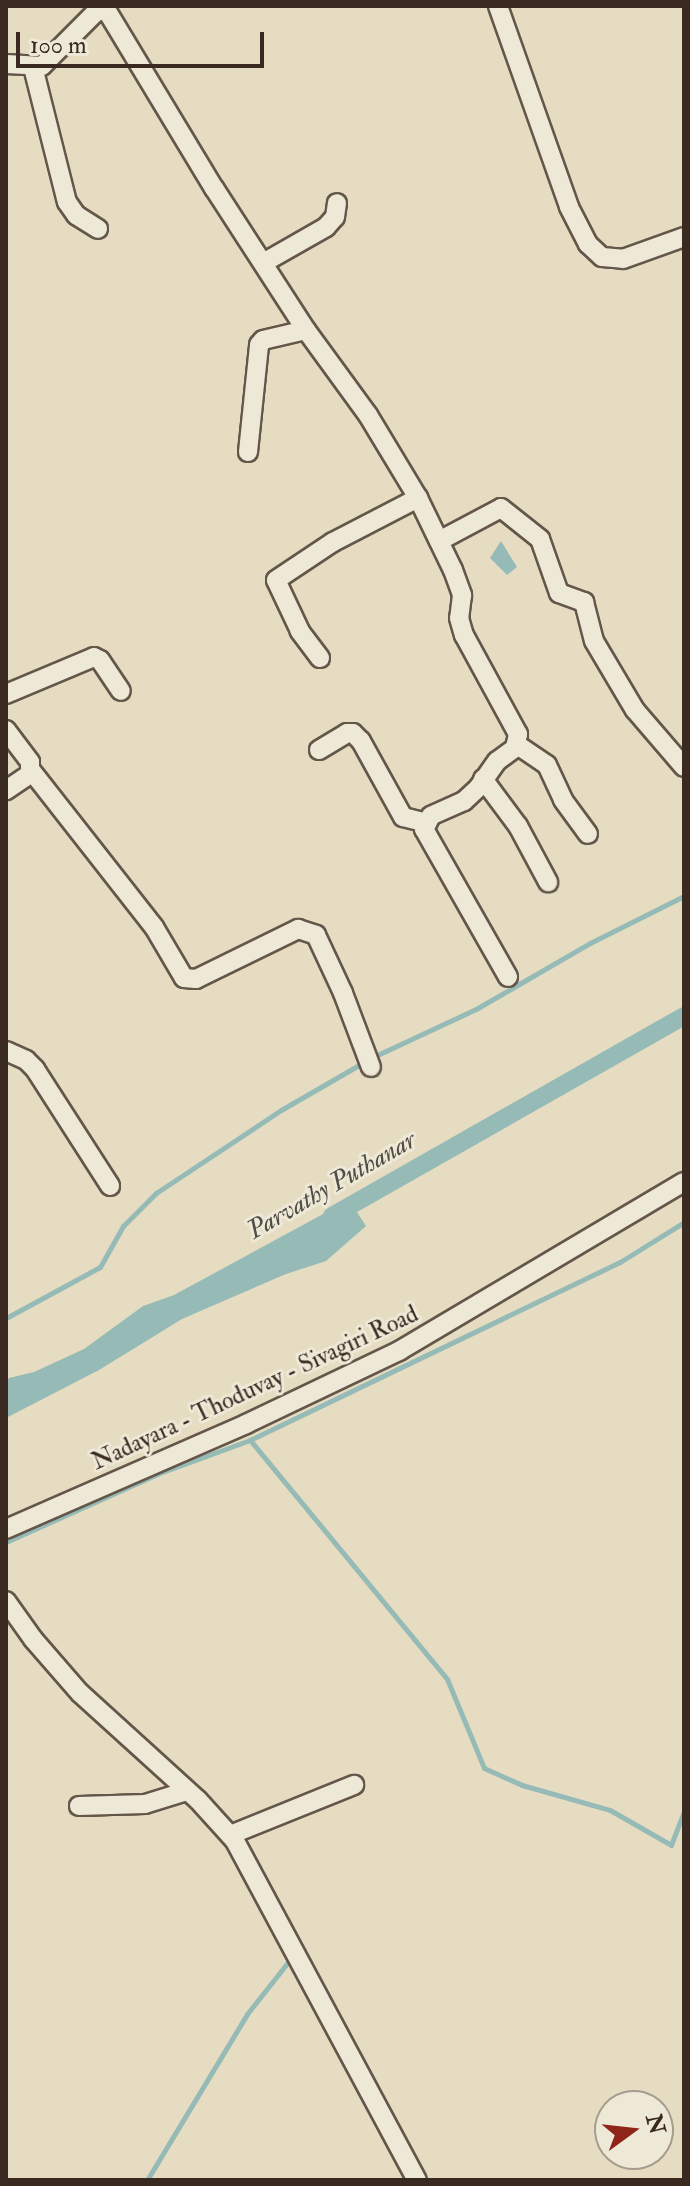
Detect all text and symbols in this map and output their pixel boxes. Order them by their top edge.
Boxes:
scale bar [20,16,268,66]
text: 100 m [30,30,87,61]
water label: Parvathy Puthanar [242,1125,422,1247]
street label: Nadayara - Thoduvay - Sivagiri Road [87,1300,423,1476]
north arrow [594,2090,674,2170]
text: N [639,2111,671,2137]

